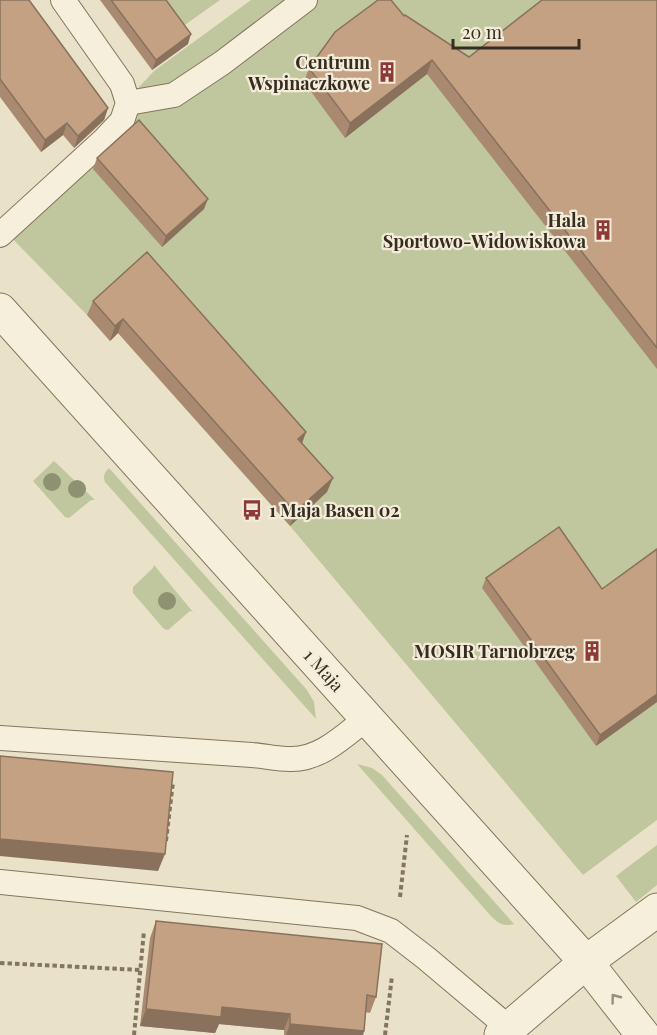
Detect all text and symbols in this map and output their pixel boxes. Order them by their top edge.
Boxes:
scale bar [453,12,579,50]
text: 20 m [462,20,502,44]
place label: Centrum Wspinaczkowe [247,50,371,95]
building icon: Centrum Wspinaczkowe [375,60,399,84]
place label: Hala Sportowo-Widowiskowa [383,208,587,253]
building icon: Hala Sportowo-Widowiskowa [591,218,615,242]
bus stop icon: 1 Maja Basen 02 [240,498,264,522]
place label: 1 Maja Basen 02 [269,498,400,522]
place label: MOSIR Tarnobrzeg [414,639,575,663]
building icon: MOSIR Tarnobrzeg [580,639,604,663]
street label: 1 Maja [299,644,349,696]
one-way arrow [611,994,622,1005]

